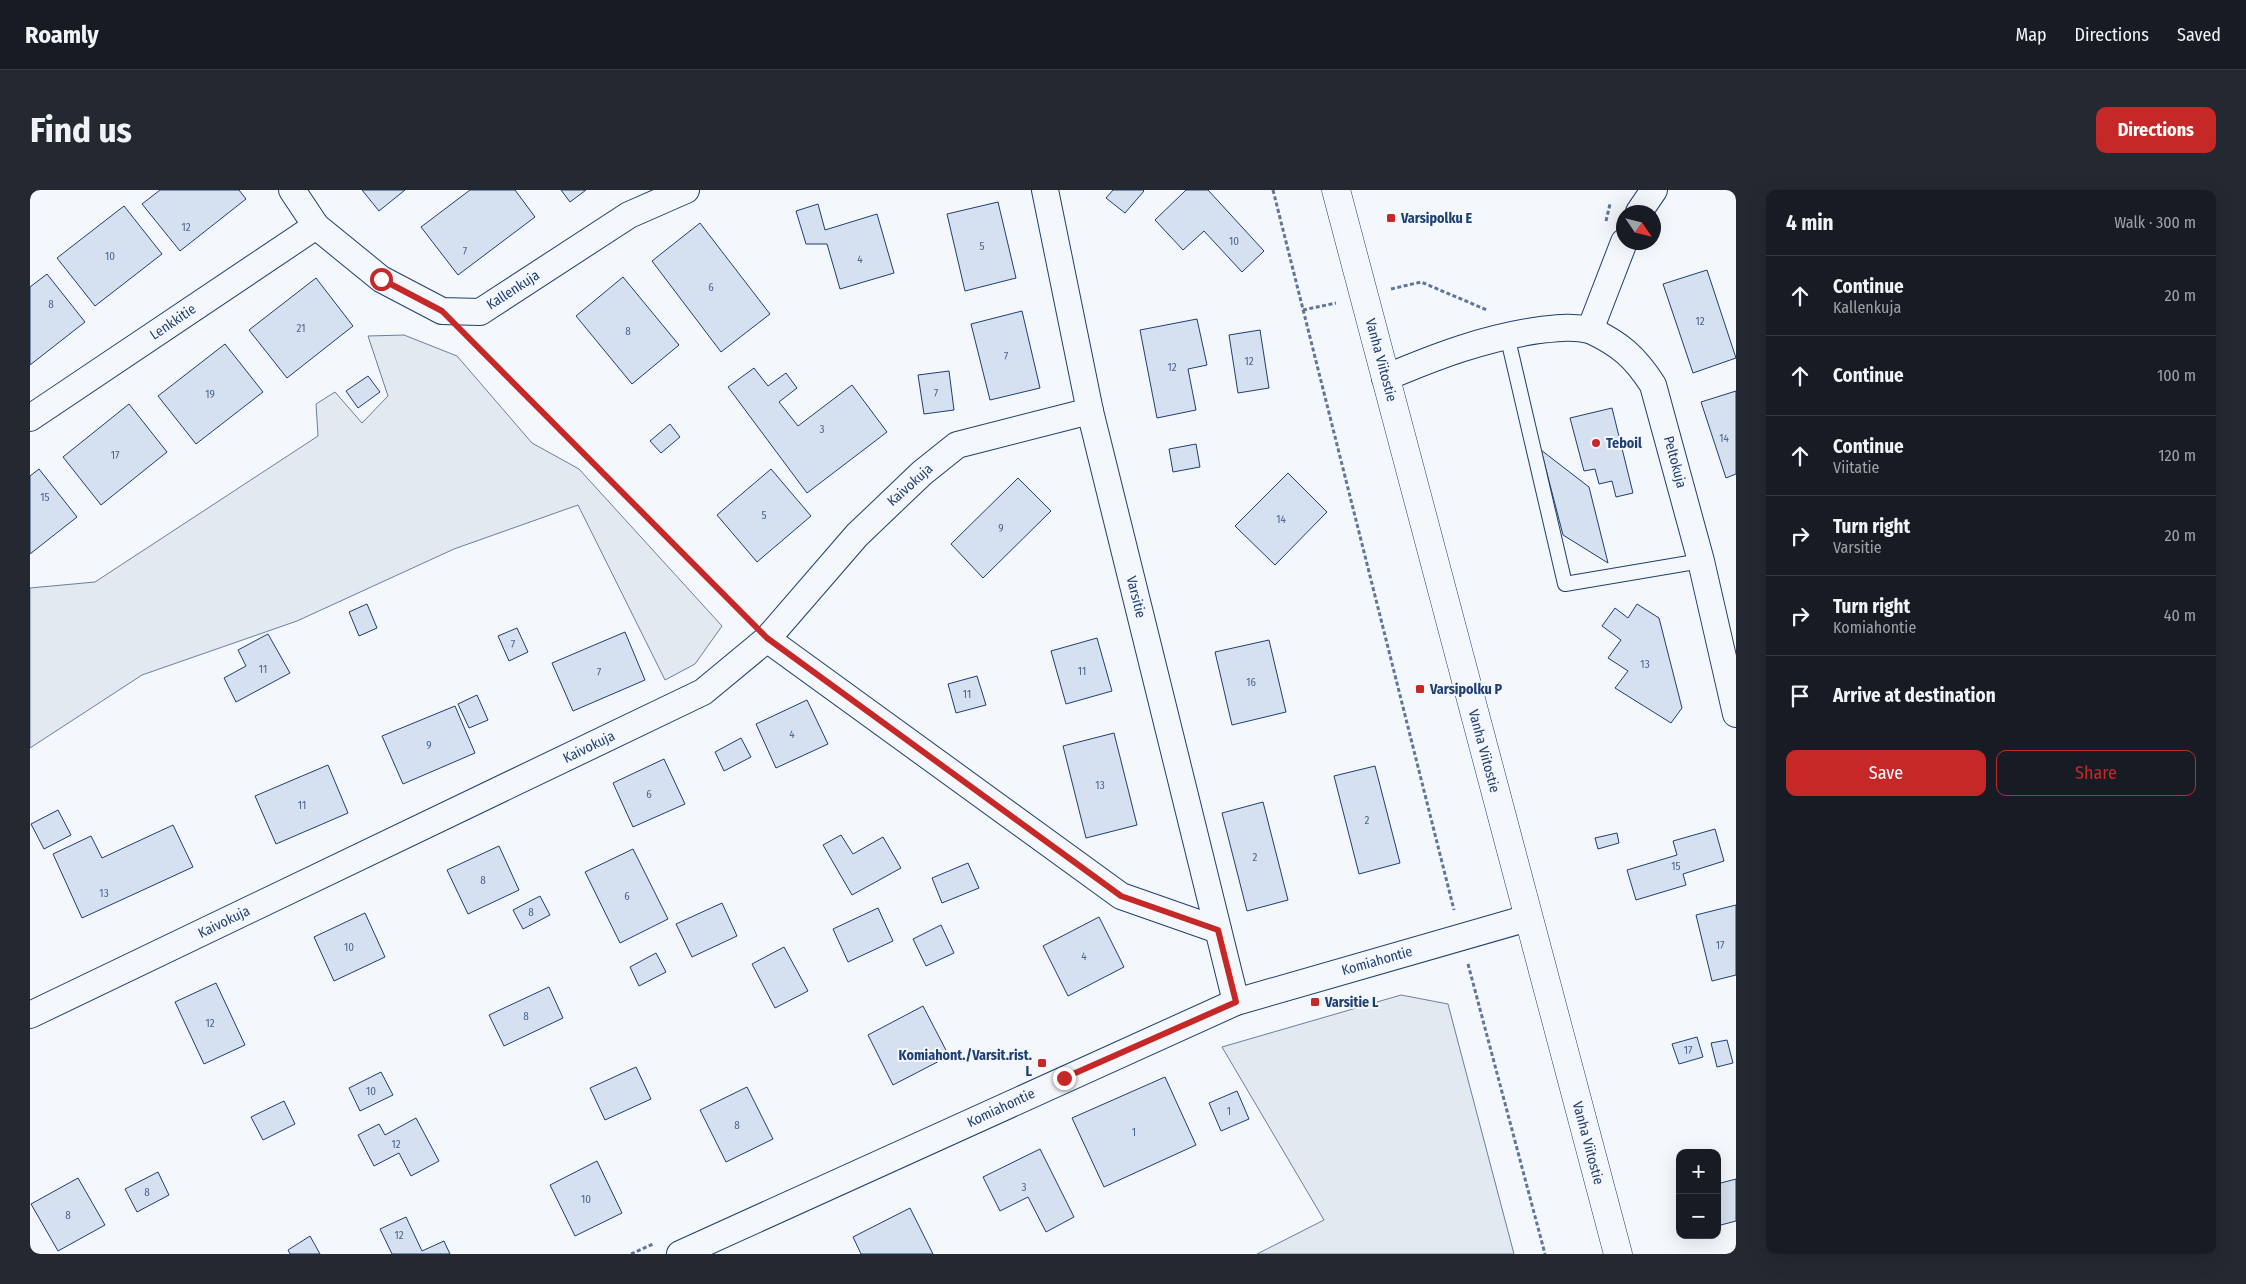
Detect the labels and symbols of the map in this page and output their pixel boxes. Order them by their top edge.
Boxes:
north arrow [1616,205,1661,250]
place label: Varsipolku E [1400,210,1473,227]
marker: Varsipolku E [1385,212,1397,224]
house number: 12 [181,221,191,234]
house number: 10 [1229,235,1239,248]
house number: 5 [979,240,985,253]
house number: 7 [463,245,468,258]
house number: 10 [105,250,115,263]
house number: 4 [857,253,863,266]
street label: Kallenkuja [483,267,543,313]
route start [370,268,393,291]
house number: 6 [708,281,714,294]
house number: 8 [48,298,54,311]
street label: Lenkkitie [147,300,199,344]
house number: 12 [1695,315,1705,328]
street label: Vanha Viitostie [1362,317,1400,403]
house number: 21 [297,322,305,335]
house number: 8 [625,325,631,338]
house number: 7 [1004,350,1009,363]
house number: 12 [1244,355,1254,368]
house number: 12 [1167,361,1177,374]
house number: 7 [934,387,939,400]
house number: 19 [205,388,215,401]
house number: 3 [820,423,825,436]
house number: 14 [1719,432,1729,445]
street label: Peltokuja [1660,434,1690,490]
place label: Teboil [1606,435,1642,452]
marker: Teboil [1590,437,1602,449]
house number: 17 [111,449,120,462]
street label: Kaivokuja [884,460,936,510]
house number: 15 [40,491,50,504]
house number: 5 [761,509,767,522]
house number: 14 [1276,513,1286,526]
house number: 9 [998,522,1004,535]
street label: Varsitie [1123,574,1149,620]
house number: 7 [511,638,516,651]
house number: 13 [1640,658,1650,671]
house number: 11 [259,663,267,676]
house number: 11 [1078,665,1086,678]
house number: 7 [597,666,602,679]
house number: 16 [1246,676,1256,689]
place label: Varsipolku P [1429,681,1503,698]
marker: Varsipolku P [1414,683,1426,695]
house number: 11 [963,688,971,701]
street label: Vanha Viitostie [1465,708,1503,794]
street label: Kaivokuja [560,727,618,767]
house number: 4 [789,728,795,741]
house number: 9 [426,739,432,752]
house number: 13 [1095,779,1105,792]
house number: 6 [646,788,652,801]
house number: 11 [298,799,306,812]
house number: 2 [1365,814,1370,827]
house number: 2 [1253,851,1258,864]
house number: 15 [1671,860,1681,873]
house number: 8 [480,874,486,887]
house number: 13 [99,887,109,900]
house number: 6 [624,890,630,903]
street label: Kaivokuja [195,902,253,942]
house number: 8 [528,906,534,919]
house number: 17 [1716,939,1725,952]
house number: 10 [344,941,354,954]
street label: Komiahontie [1340,943,1414,979]
house number: 4 [1081,950,1087,963]
place label: Varsitie L [1324,994,1379,1011]
marker: Varsitie L [1309,996,1321,1008]
house number: 8 [523,1010,529,1023]
house number: 12 [205,1017,215,1030]
house number: 17 [1684,1044,1693,1057]
place label: Komiahont./Varsit.rist. L [899,1047,1032,1080]
marker: Komiahont./Varsit.rist. L [1036,1057,1048,1069]
route end [1053,1067,1076,1090]
house number: 10 [366,1085,376,1098]
street label: Komiahontie [964,1085,1038,1131]
street label: Vanha Viitostie [1569,1100,1607,1186]
house number: 1 [1227,1105,1231,1118]
house number: 8 [734,1119,740,1132]
house number: 1 [1132,1126,1136,1139]
house number: 12 [391,1138,401,1151]
house number: 3 [1022,1181,1027,1194]
house number: 8 [144,1186,150,1199]
house number: 10 [581,1193,591,1206]
house number: 8 [65,1209,71,1222]
house number: 12 [394,1229,404,1242]

